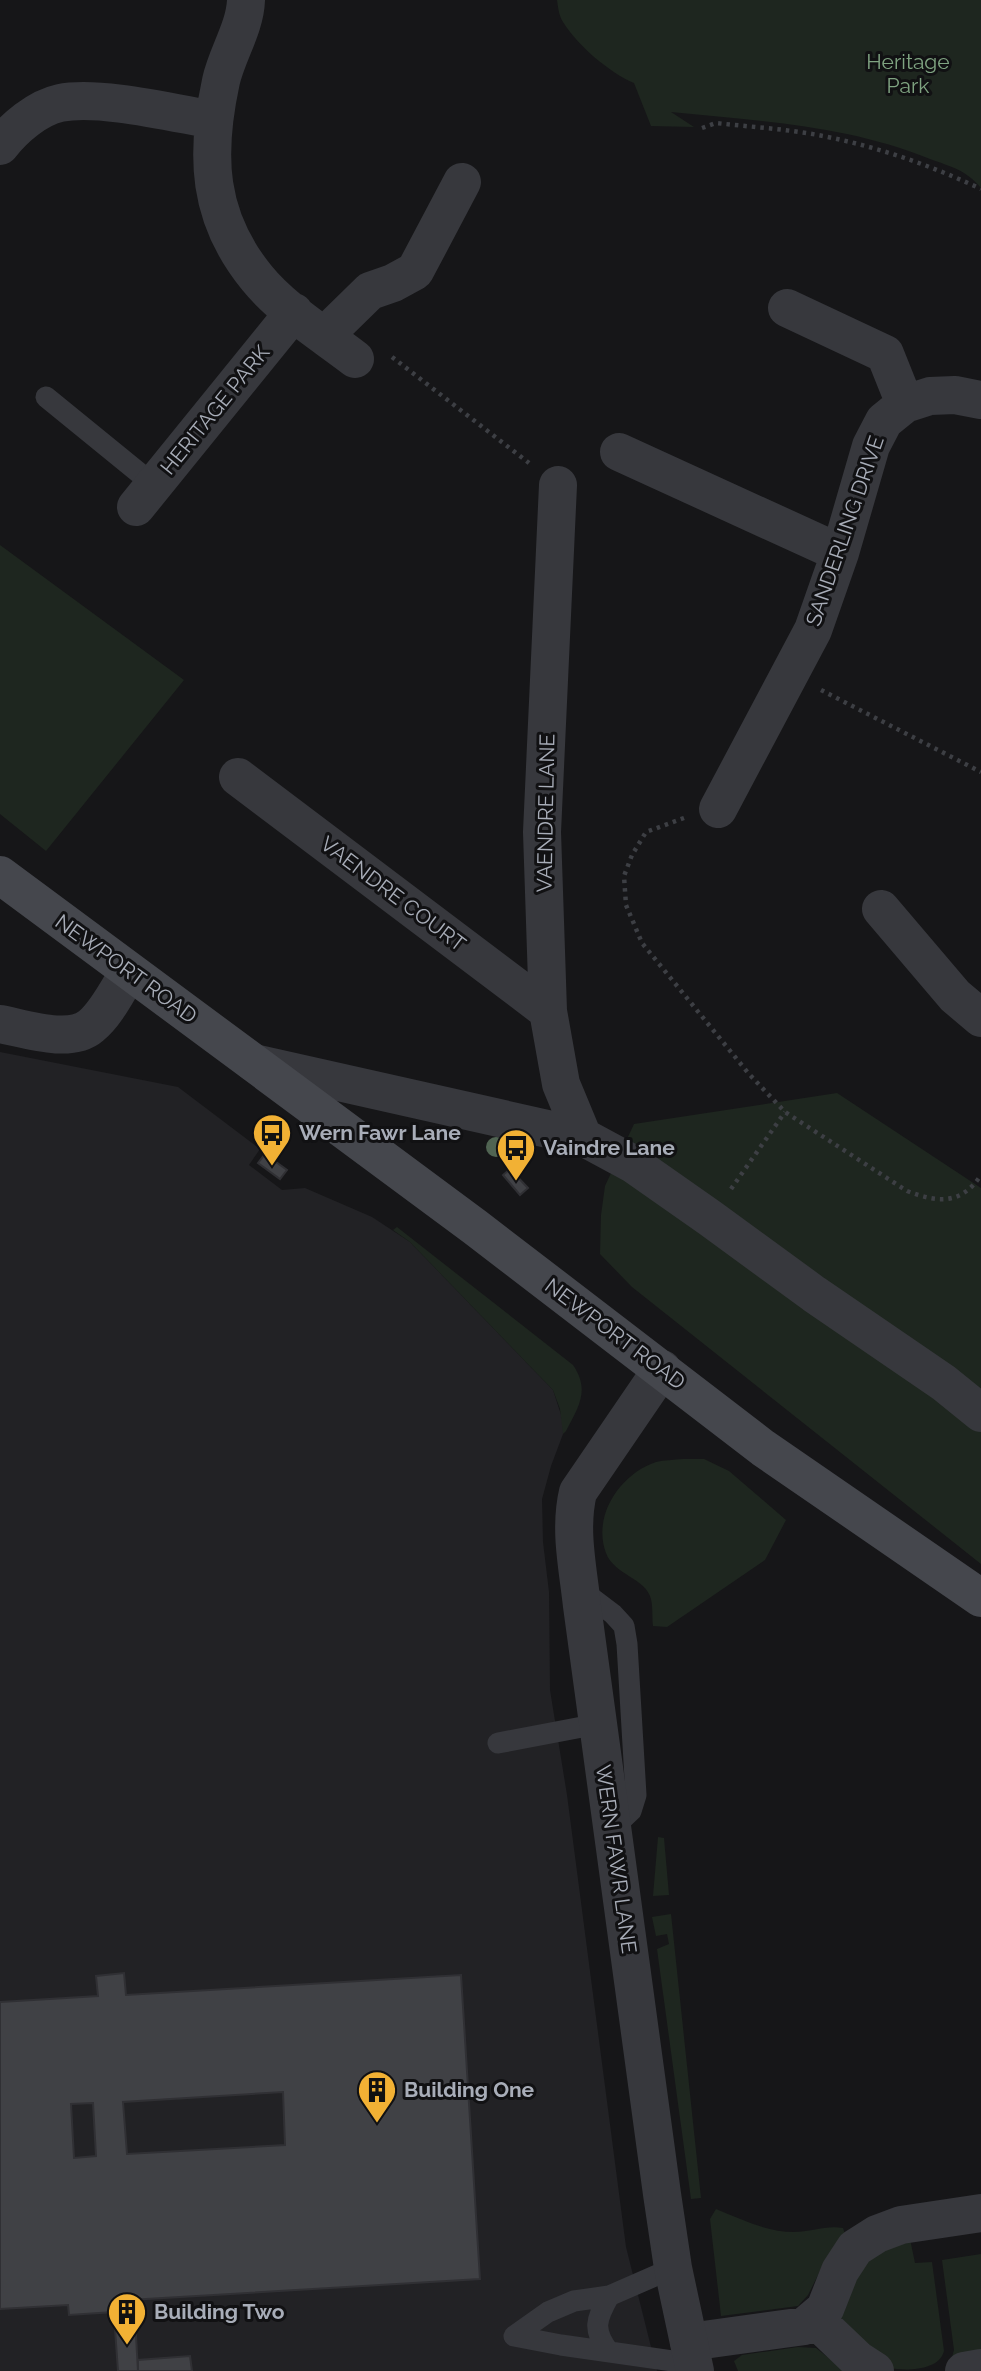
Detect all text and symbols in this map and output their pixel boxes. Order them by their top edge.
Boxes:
park label: Heritage Park [866,49,950,98]
street label: HERITAGE PARK [155,340,275,479]
street label: SANDERLING DRIVE [800,432,889,629]
street label: VAENDRE LANE [532,734,559,892]
street label: VAENDRE COURT [316,831,471,956]
street label: NEWPORT ROAD [51,909,202,1028]
bus stop icon: Wern Fawr Lane [251,1112,293,1167]
place label: Wern Fawr Lane [299,1120,461,1145]
bus stop icon: Vaindre Lane [495,1127,537,1182]
place label: Vaindre Lane [543,1135,675,1160]
street label: NEWPORT ROAD [540,1273,690,1394]
street label: WERN FAWR LANE [591,1763,642,1955]
building icon: Building One [356,2069,398,2124]
place label: Building One [404,2077,535,2102]
building icon: Building Two [106,2291,148,2346]
place label: Building Two [154,2299,285,2324]

